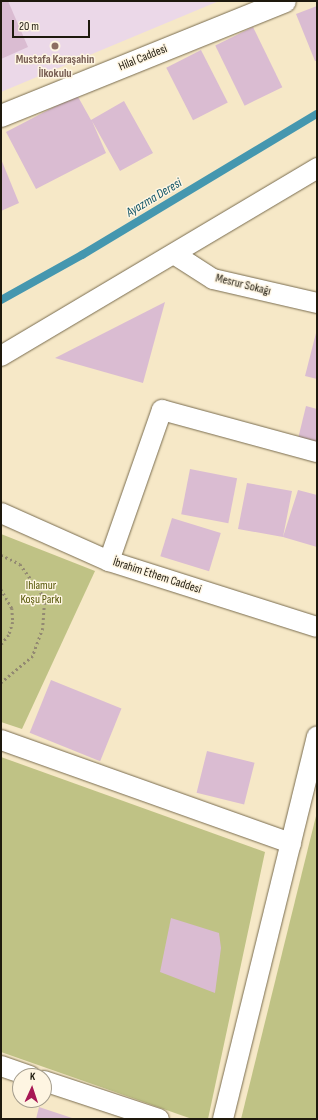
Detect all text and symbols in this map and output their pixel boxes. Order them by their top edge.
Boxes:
scale bar [14,12,92,38]
text: 20 m [19,19,39,34]
marker: Mustafa Karaşahin İlkokulu [50,41,60,51]
street label: Hilal Caddesi [117,42,169,74]
place label: Mustafa Karaşahin İlkokulu [16,53,94,81]
water label: Ayazma Deresi [123,175,185,221]
street label: Mesrur Sokağı [214,271,272,299]
street label: İbrahim Ethem Caddesi [111,555,203,597]
park label: Ihlamur Koşu Parkı [20,579,62,607]
north arrow [12,1068,52,1108]
text: K [30,1070,36,1083]

